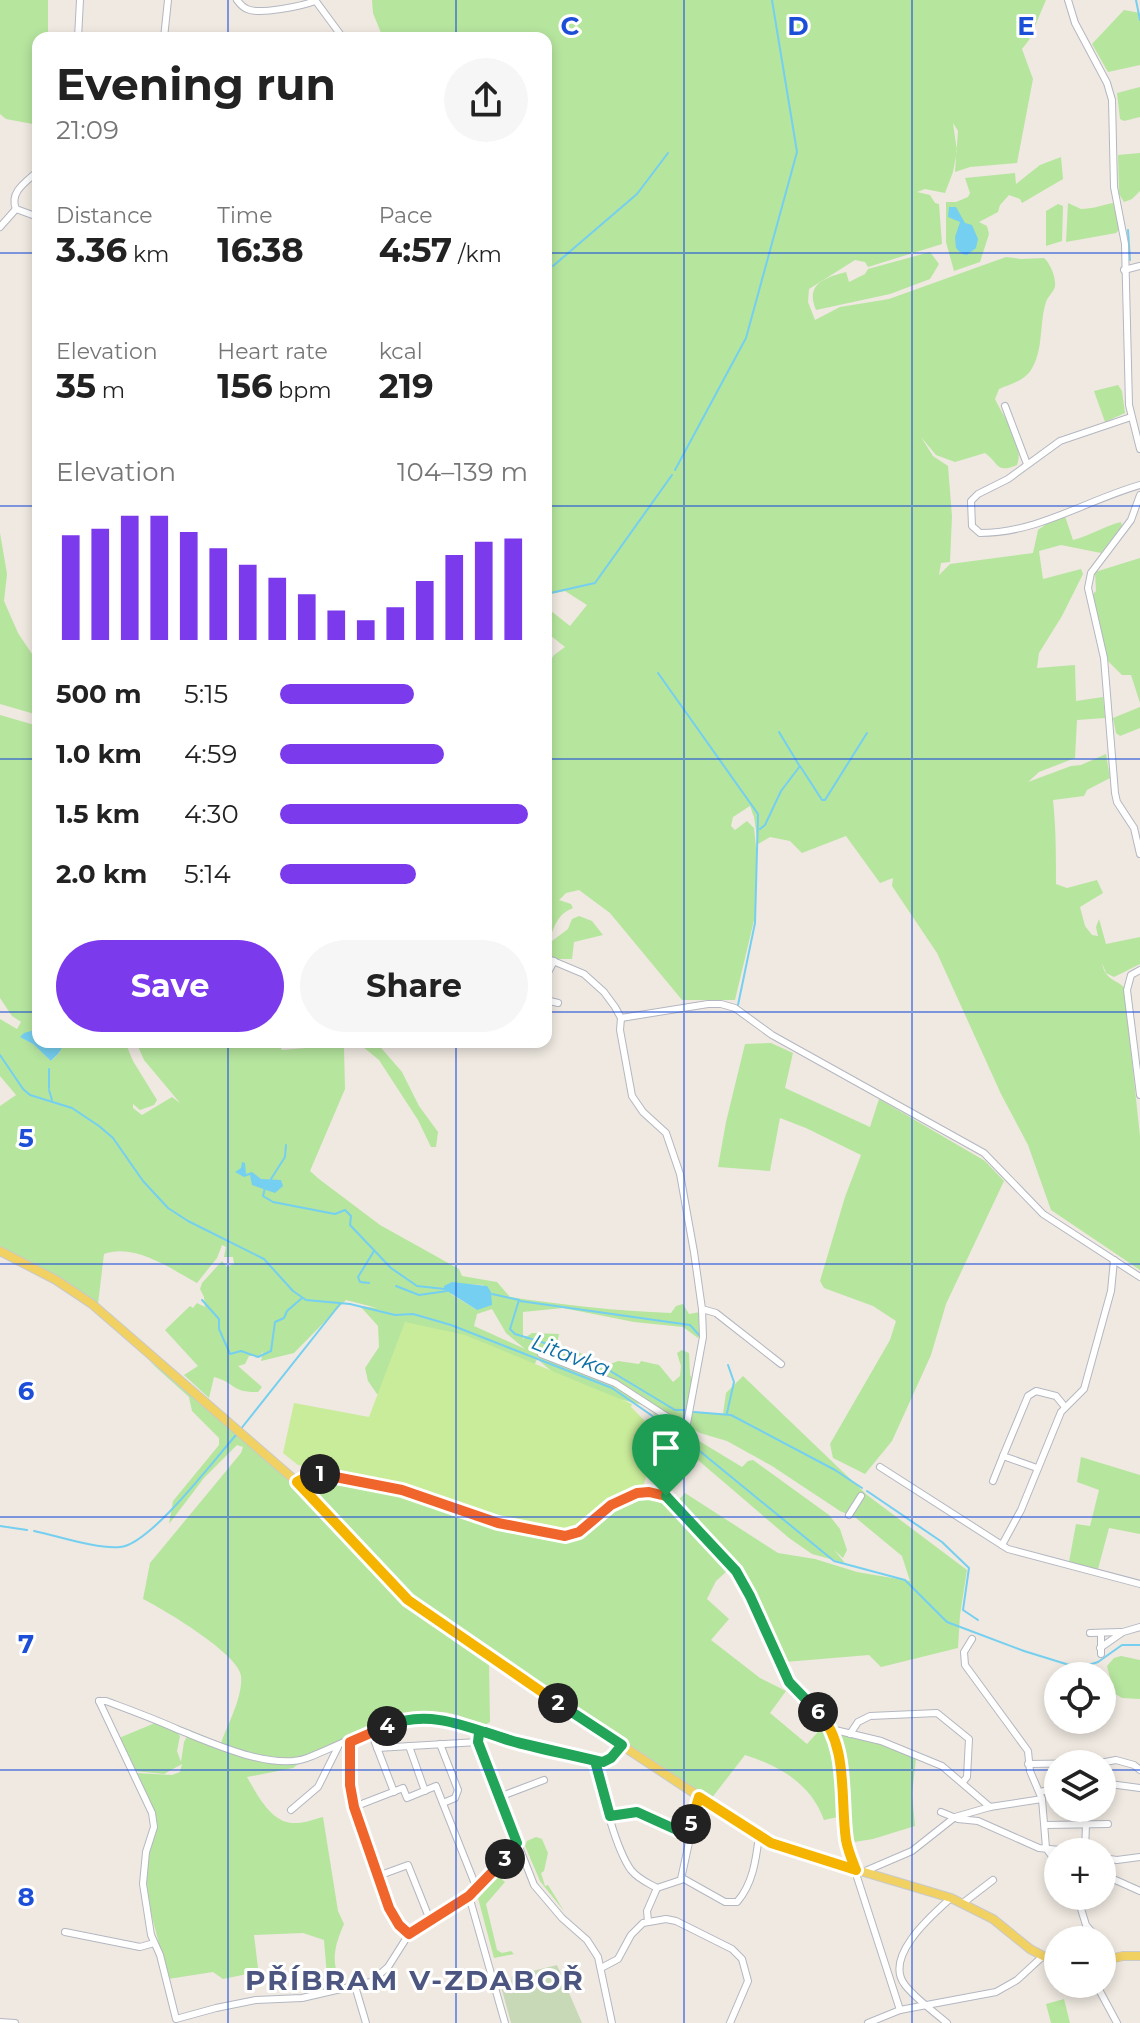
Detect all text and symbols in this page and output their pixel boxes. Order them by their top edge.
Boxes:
text: C [561,10,580,42]
text: D [787,10,809,42]
text: E [1017,10,1035,42]
text: Evening run [56,57,336,111]
button: share [444,58,528,142]
text: 21:09 [56,114,119,146]
text: Distance [56,202,153,229]
text: Time [217,202,273,229]
text: Pace [379,202,433,229]
text: 3.36 [56,229,127,271]
text: 16:38 [217,229,304,271]
text: 4:57 [379,229,452,271]
text: km [127,241,169,268]
text: /km [452,241,502,268]
text: Elevation [56,338,158,365]
text: Heart rate [217,338,328,365]
text: kcal [379,338,423,365]
text: 35 [56,365,96,407]
text: 156 [217,365,273,407]
text: 219 [379,365,434,407]
text: m [96,377,125,404]
text: bpm [273,377,332,404]
text: Elevation [56,456,176,488]
text: 104–139 m [397,456,528,488]
text: 500 m [56,678,141,710]
text: 5:15 [184,678,228,710]
text: 1.0 km [56,738,142,770]
text: 4:59 [184,738,237,770]
text: 1.5 km [56,798,140,830]
text: 4:30 [184,798,239,830]
text: 2.0 km [56,858,147,890]
text: 5:14 [184,858,231,890]
button: Save [56,940,284,1032]
button: Share [300,940,528,1032]
text: 5 [18,1122,34,1154]
water label: Litavka [528,1328,614,1383]
text: 6 [18,1375,35,1407]
pin [632,1414,700,1496]
icon: arrive [644,1426,688,1470]
pin: 1 [300,1454,340,1494]
text: 1 [316,1460,324,1487]
text: 7 [18,1628,34,1660]
map controls [1044,1662,1116,1998]
button: locate [1044,1662,1116,1734]
pin: 2 [538,1683,578,1723]
text: 2 [552,1689,564,1716]
pin: 6 [798,1692,838,1732]
text: 6 [811,1698,825,1725]
pin: 4 [367,1706,407,1746]
text: 4 [379,1712,395,1739]
button: layers [1044,1750,1116,1822]
pin: 5 [671,1804,711,1844]
text: 5 [684,1810,698,1837]
button: + [1044,1838,1116,1910]
pin: 3 [485,1839,525,1879]
text: 3 [498,1845,512,1872]
text: 8 [17,1881,35,1913]
button: − [1044,1926,1116,1998]
district label: PŘÍBRAM V-ZDABOŘ [245,1963,585,1997]

